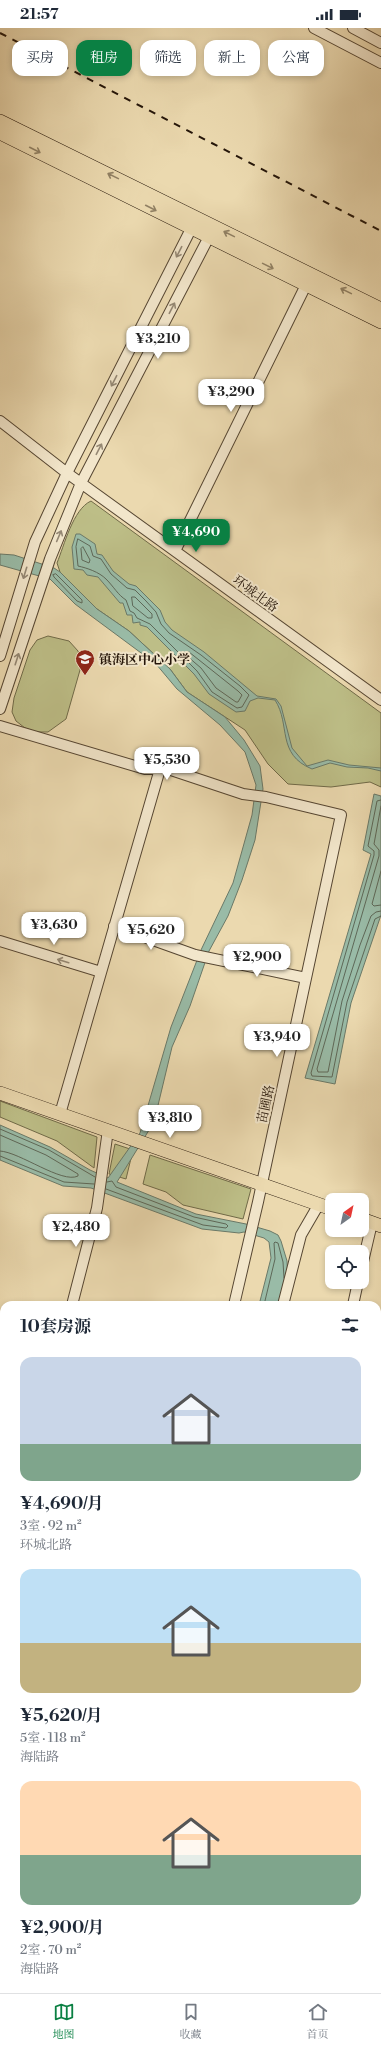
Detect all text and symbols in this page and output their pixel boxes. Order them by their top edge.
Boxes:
text: 21:57 [20,5,59,24]
chip: 买房 [12,40,68,76]
chip: 租房 [76,40,132,76]
chip: 筛选 [140,40,196,76]
chip: 新上 [204,40,260,76]
chip: 公寓 [268,40,324,76]
one-way arrow [29,147,41,154]
one-way arrow [107,172,119,179]
one-way arrow [145,205,157,212]
one-way arrow [224,230,236,237]
one-way arrow [175,246,182,258]
one-way arrow [261,263,273,270]
one-way arrow [340,287,352,294]
one-way arrow [169,302,176,314]
pin: ¥3,210 [125,326,191,360]
text: ¥3,210 [135,331,181,347]
one-way arrow [109,374,117,386]
pin: ¥3,290 [198,379,264,413]
text: ¥3,290 [207,384,255,400]
one-way arrow [96,443,103,455]
pin: ¥4,690 [163,519,229,553]
text: ¥4,690 [172,524,220,540]
one-way arrow [56,530,64,542]
one-way arrow [21,567,28,580]
street label: 环城北路 [230,572,281,616]
school or university icon: 镇海区中心小学 [74,648,96,676]
one-way arrow [14,652,21,665]
place label: 镇海区中心小学 [99,652,190,668]
pin: ¥5,530 [134,747,200,781]
text: ¥5,530 [143,752,191,768]
pin: ¥3,630 [21,912,87,946]
text: ¥3,630 [30,917,78,933]
pin: ¥5,620 [118,917,184,951]
text: ¥5,620 [127,922,175,938]
pin: ¥2,900 [224,944,290,978]
text: ¥2,900 [232,949,282,965]
one-way arrow [57,957,70,964]
pin: ¥3,940 [244,1024,310,1058]
text: ¥3,940 [253,1029,301,1045]
street label: 苗圃路 [254,1083,278,1125]
pin: ¥3,810 [137,1105,203,1139]
text: ¥3,810 [147,1110,193,1126]
north arrow [325,1193,369,1237]
map controls [325,1193,369,1289]
pin: ¥2,480 [43,1214,109,1248]
text: ¥2,480 [52,1219,100,1235]
button: locate [325,1245,369,1289]
icon: filters [339,1314,361,1336]
text: 10套房源 [20,1316,91,1338]
icon: home [155,1383,227,1455]
text: ¥4,690/月 [20,1493,104,1515]
text: 3室 · 92 m² [20,1518,82,1534]
text: 环城北路 [20,1537,72,1553]
icon: home [155,1595,227,1667]
text: ¥5,620/月 [20,1705,103,1727]
text: 5室 · 118 m² [20,1730,86,1746]
text: 海陆路 [20,1749,59,1765]
icon: home [155,1807,227,1879]
text: ¥2,900/月 [20,1917,105,1939]
text: 2室 · 70 m² [20,1942,81,1958]
text: 海陆路 [20,1961,59,1977]
tab: 地图 [53,2001,75,2042]
tab: 收藏 [180,2001,202,2042]
tab: 首页 [307,2001,329,2042]

